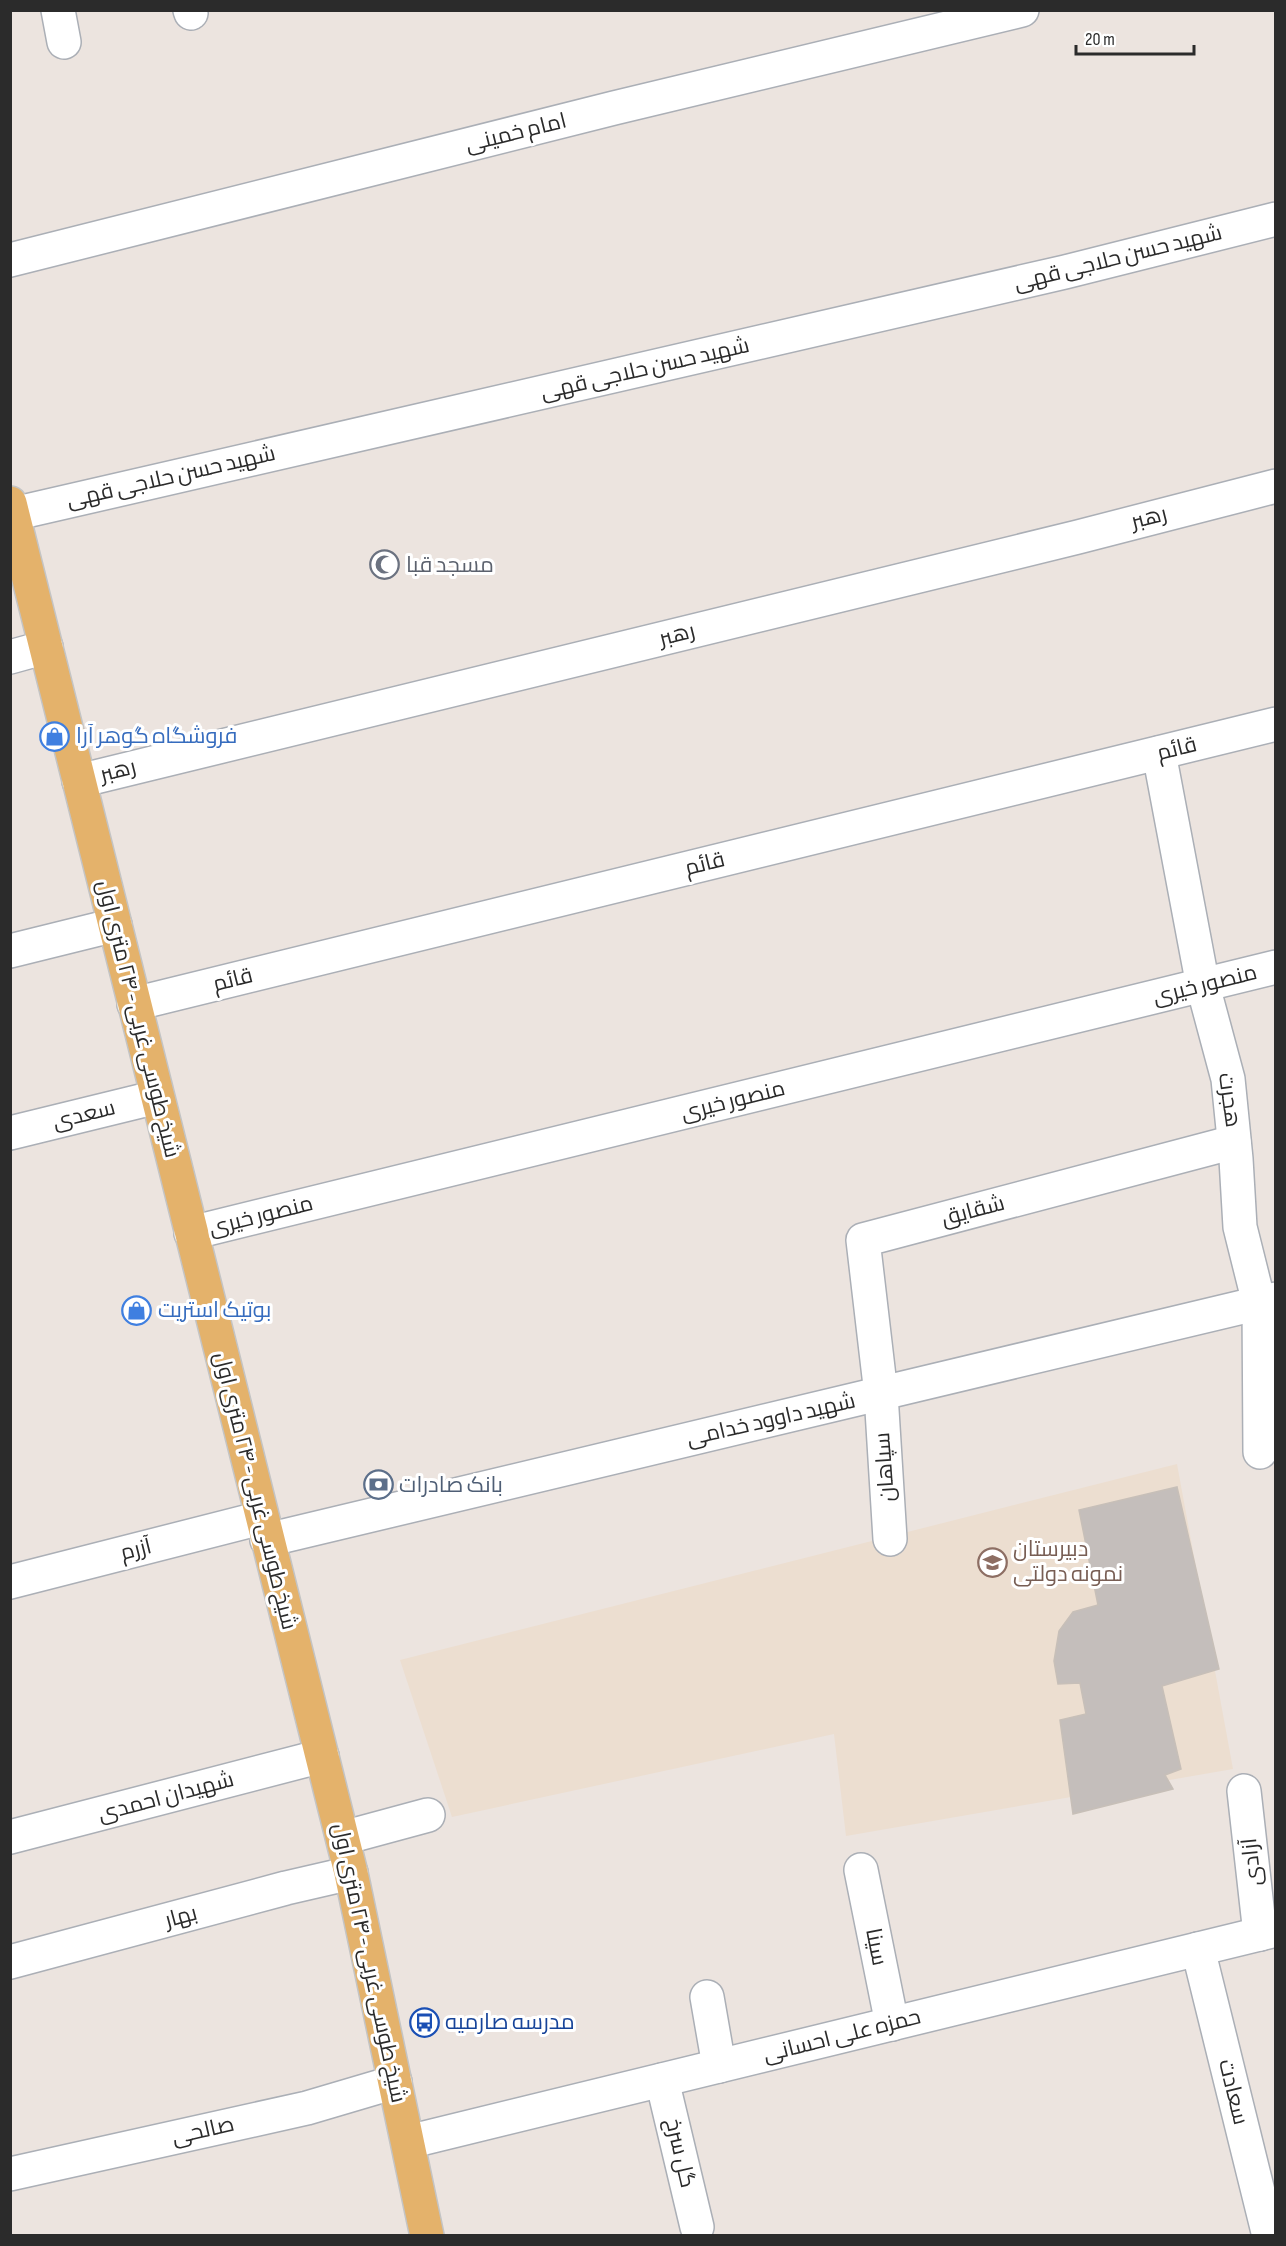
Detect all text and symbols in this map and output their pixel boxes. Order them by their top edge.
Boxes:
scale bar [1076,18,1194,56]
text: 20 m [1085,29,1115,50]
street label: امام خمینی [463,107,570,160]
street label: شهید حسن حلاجی قهی [1011,219,1225,297]
street label: شهید حسن حلاجی قهی [538,332,752,406]
street label: شهید حسن حلاجی قهی [64,440,278,514]
street label: رهبر [1126,501,1170,536]
mosque icon: مسجد قبا [369,549,401,581]
place label: مسجد قبا [406,552,494,579]
street label: رهبر [654,618,698,653]
shop icon: فروشگاه گوهر آرا [39,720,71,752]
place label: فروشگاه گوهر آرا [76,723,237,750]
street label: قائم [1154,731,1200,768]
street label: رهبر [95,754,139,789]
street label: قائم [682,846,728,883]
street label: شیخ طوسی غربی - ۲۴ متری اول [90,878,186,1160]
street label: منصور خیری [1150,959,1260,1011]
street label: قائم [210,962,256,999]
street label: هجرت [1212,1071,1246,1129]
street label: منصور خیری [678,1075,788,1127]
street label: سعدی [50,1094,118,1136]
street label: منصور خیری [206,1190,316,1242]
street label: شقایق [938,1190,1008,1232]
shop icon: بوتیک استریت [121,1294,153,1326]
place label: بوتیک استریت [158,1297,271,1324]
street label: شیخ طوسی غربی - ۲۴ متری اول [207,1350,303,1632]
street label: شهید داوود خدامی [684,1387,858,1453]
street label: سپاهان [869,1431,901,1503]
bank icon: بانک صادرات [362,1469,394,1501]
place label: بانک صادرات [399,1472,503,1499]
street label: آزرم [118,1533,155,1568]
place label: دبیرستان نمونه دولتی [1013,1536,1123,1588]
school or university icon: دبیرستان نمونه دولتی [976,1546,1008,1578]
street label: شهیدان احمدی [95,1766,237,1828]
street label: شیخ طوسی غربی - ۲۴ متری اول [326,1821,412,2105]
street label: آزادی [1236,1837,1268,1887]
street label: بهار [160,1900,200,1935]
street label: سینا [859,1926,893,1968]
street label: حمزه علی احسانی [760,2003,924,2069]
bus stop icon: مدرسه صارمیه [408,2006,440,2038]
place label: مدرسه صارمیه [445,2009,575,2036]
street label: سعادت [1212,2056,1254,2128]
street label: صالحی [169,2111,237,2151]
street label: گل سرخ [659,2115,701,2191]

